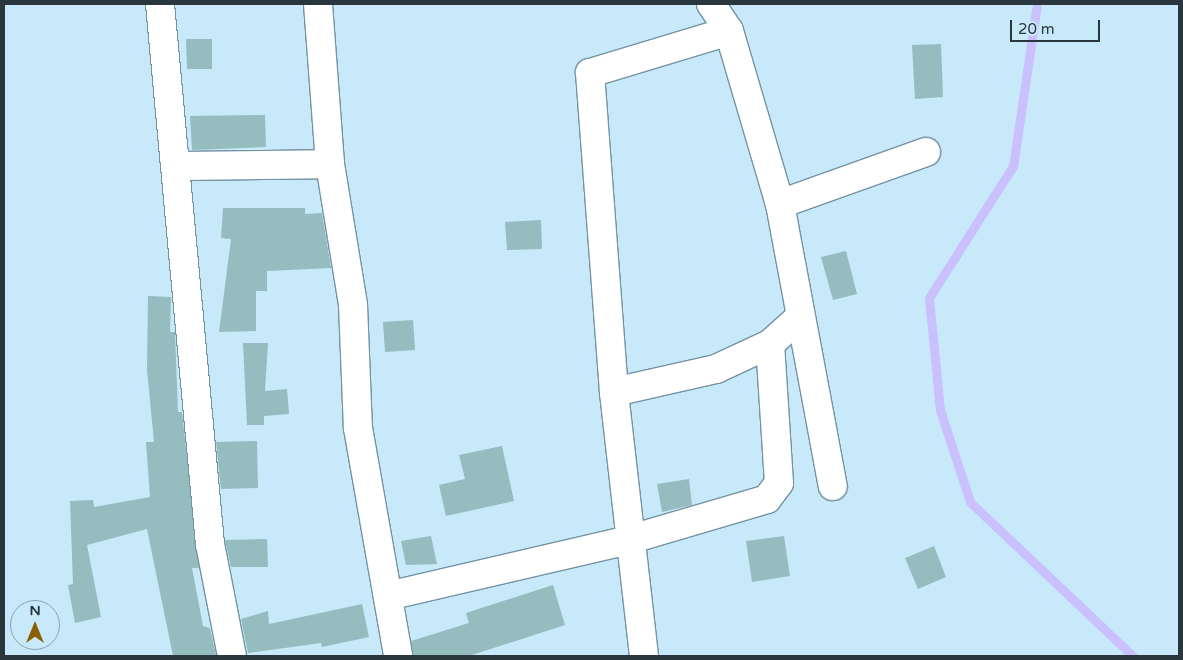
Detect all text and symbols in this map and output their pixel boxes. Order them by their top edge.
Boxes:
scale bar [1013,10,1103,42]
text: 20 m [1018,20,1055,38]
north arrow [10,600,60,650]
text: N [29,602,41,619]

